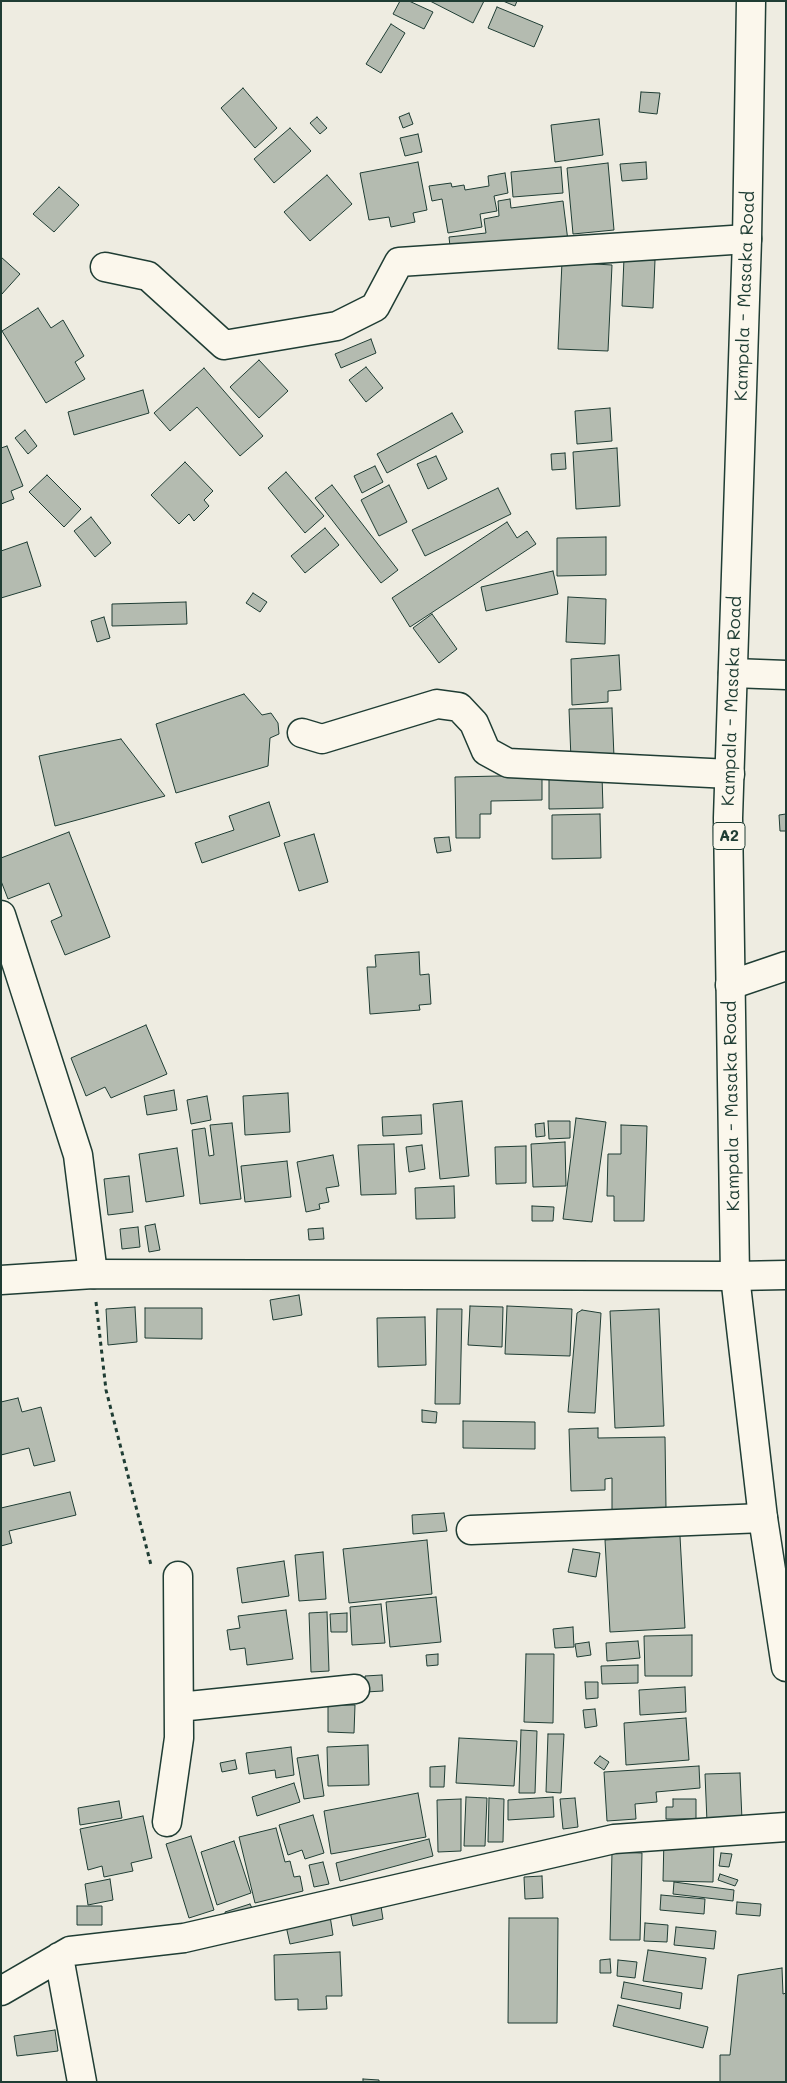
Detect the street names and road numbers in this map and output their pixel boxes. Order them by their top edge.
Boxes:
street label: Kampala - Masaka Road [731,190,759,402]
street label: Kampala - Masaka Road [718,595,746,807]
road number: A2 [713,822,745,849]
street label: Kampala - Masaka Road [719,1001,745,1211]

